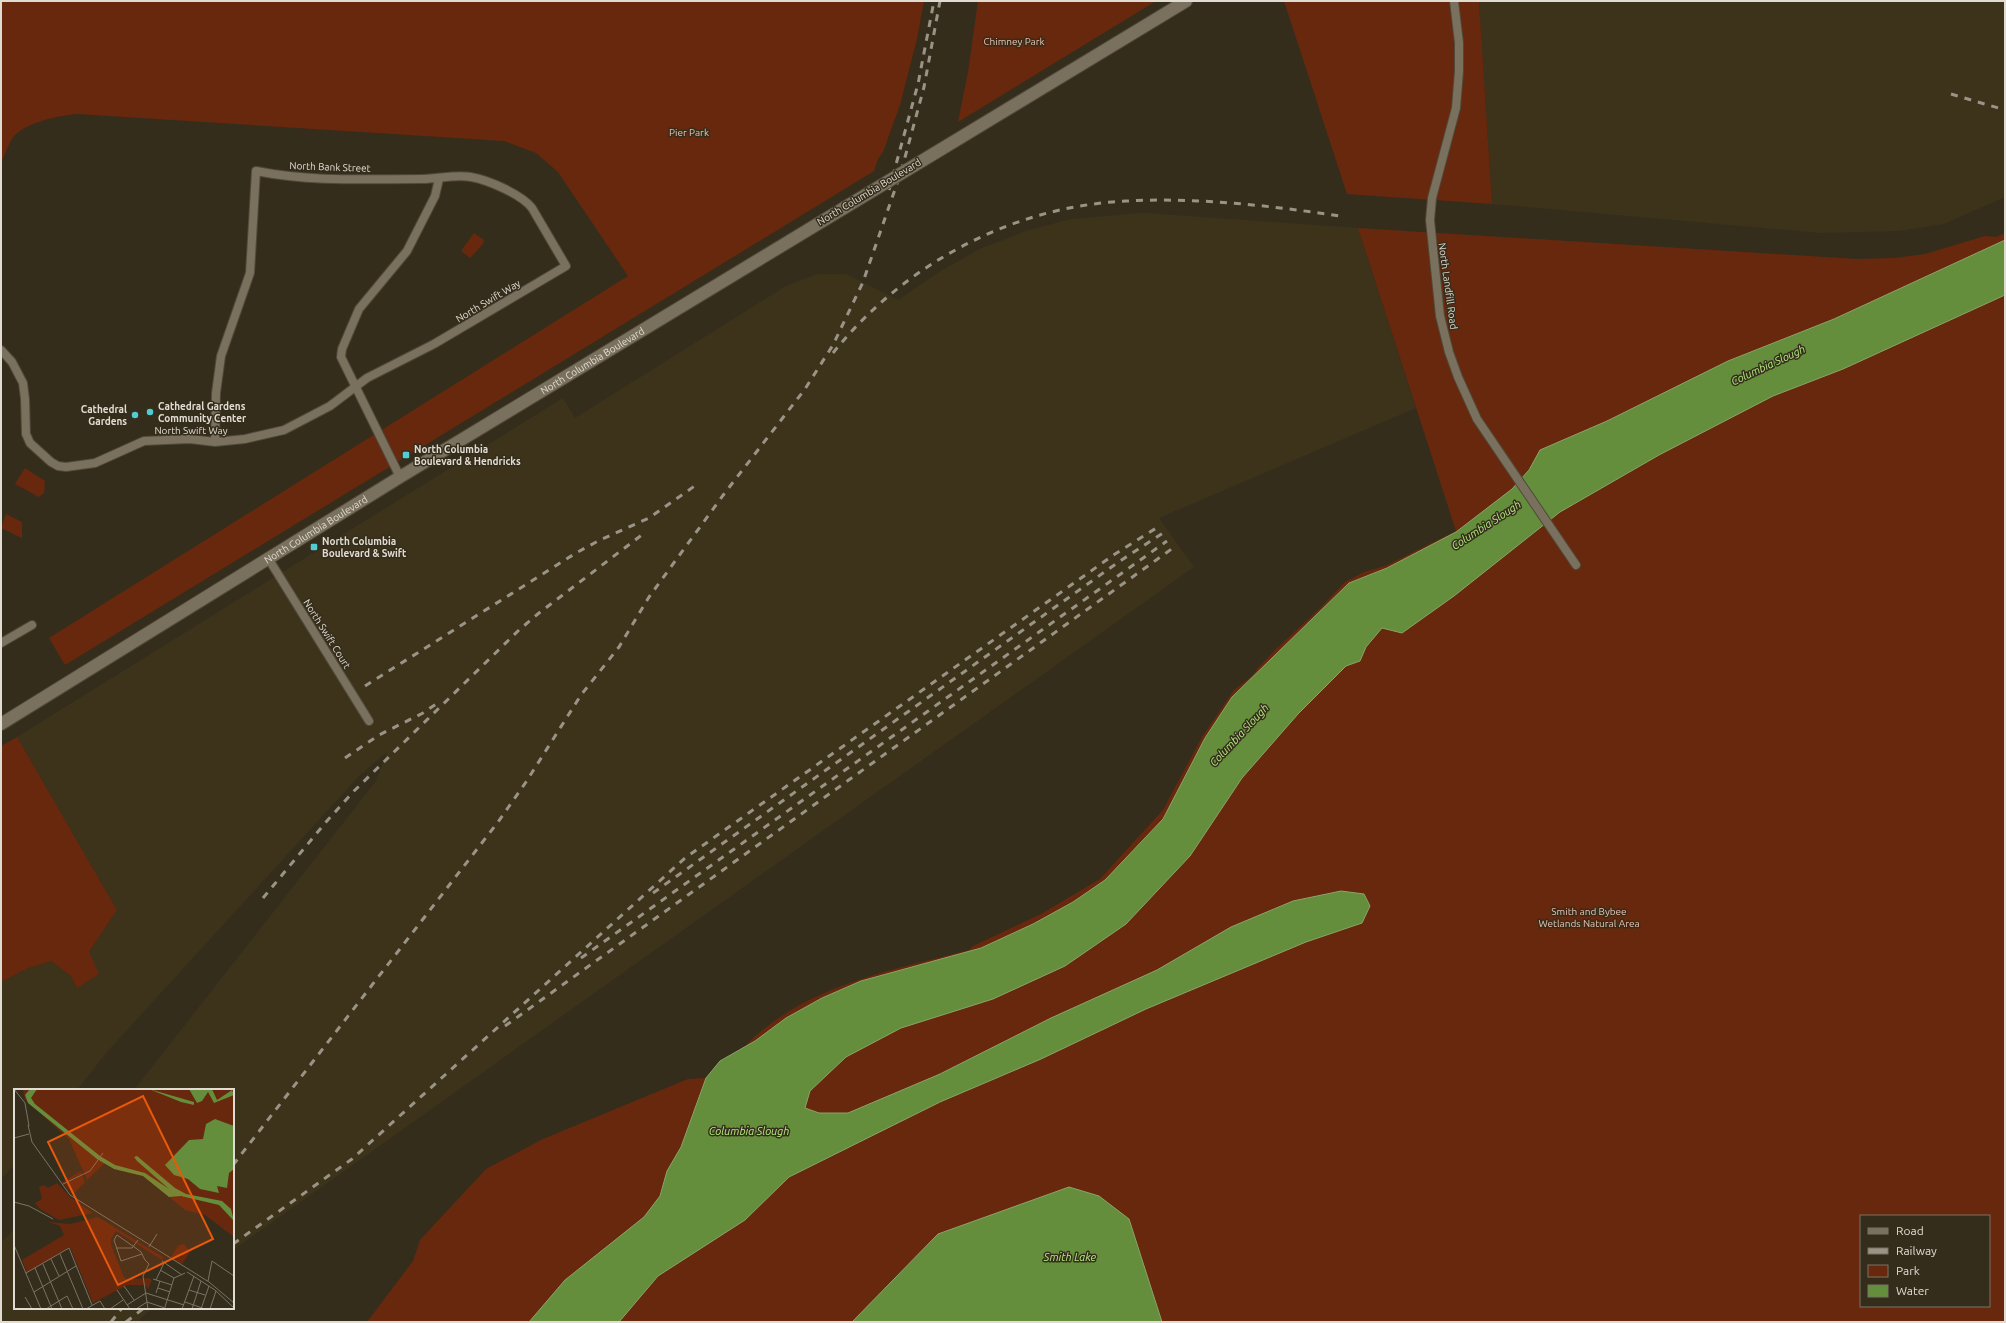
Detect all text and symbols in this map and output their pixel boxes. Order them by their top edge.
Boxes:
park label: Chimney Park [983,36,1045,47]
park label: Pier Park [669,127,709,138]
street label: North Columbia Boulevard [815,157,923,227]
street label: North Bank Street [289,160,371,174]
street label: North Landfill Road [1436,242,1460,330]
street label: North Swift Way [454,277,522,325]
street label: North Columbia Boulevard [538,325,646,396]
water label: Columbia Slough [1729,343,1807,387]
place label: Cathedral Gardens Community Center [158,401,247,424]
place label: Cathedral Gardens [81,404,127,427]
marker: Cathedral Gardens Community Center [145,407,155,417]
marker: Cathedral Gardens [130,410,140,420]
street label: North Swift Way [154,425,228,436]
place label: North Columbia Boulevard & Hendricks [414,444,521,467]
marker: North Columbia Boulevard & Hendricks [401,450,411,460]
street label: North Columbia Boulevard [262,493,369,565]
water label: Columbia Slough [1449,498,1523,552]
place label: North Columbia Boulevard & Swift [322,536,407,559]
marker: North Columbia Boulevard & Swift [309,542,319,552]
street label: North Swift Court [301,597,353,671]
water label: Columbia Slough [1207,701,1271,769]
park label: Smith and Bybee Wetlands Natural Area [1538,906,1640,929]
inset map [14,1089,234,1309]
water label: Columbia Slough [709,1125,789,1137]
legend [1860,1215,1990,1307]
text: Road [1896,1224,1924,1237]
text: Railway [1896,1244,1937,1257]
water label: Smith Lake [1043,1251,1097,1263]
text: Park [1896,1264,1920,1277]
text: Water [1896,1284,1929,1297]

